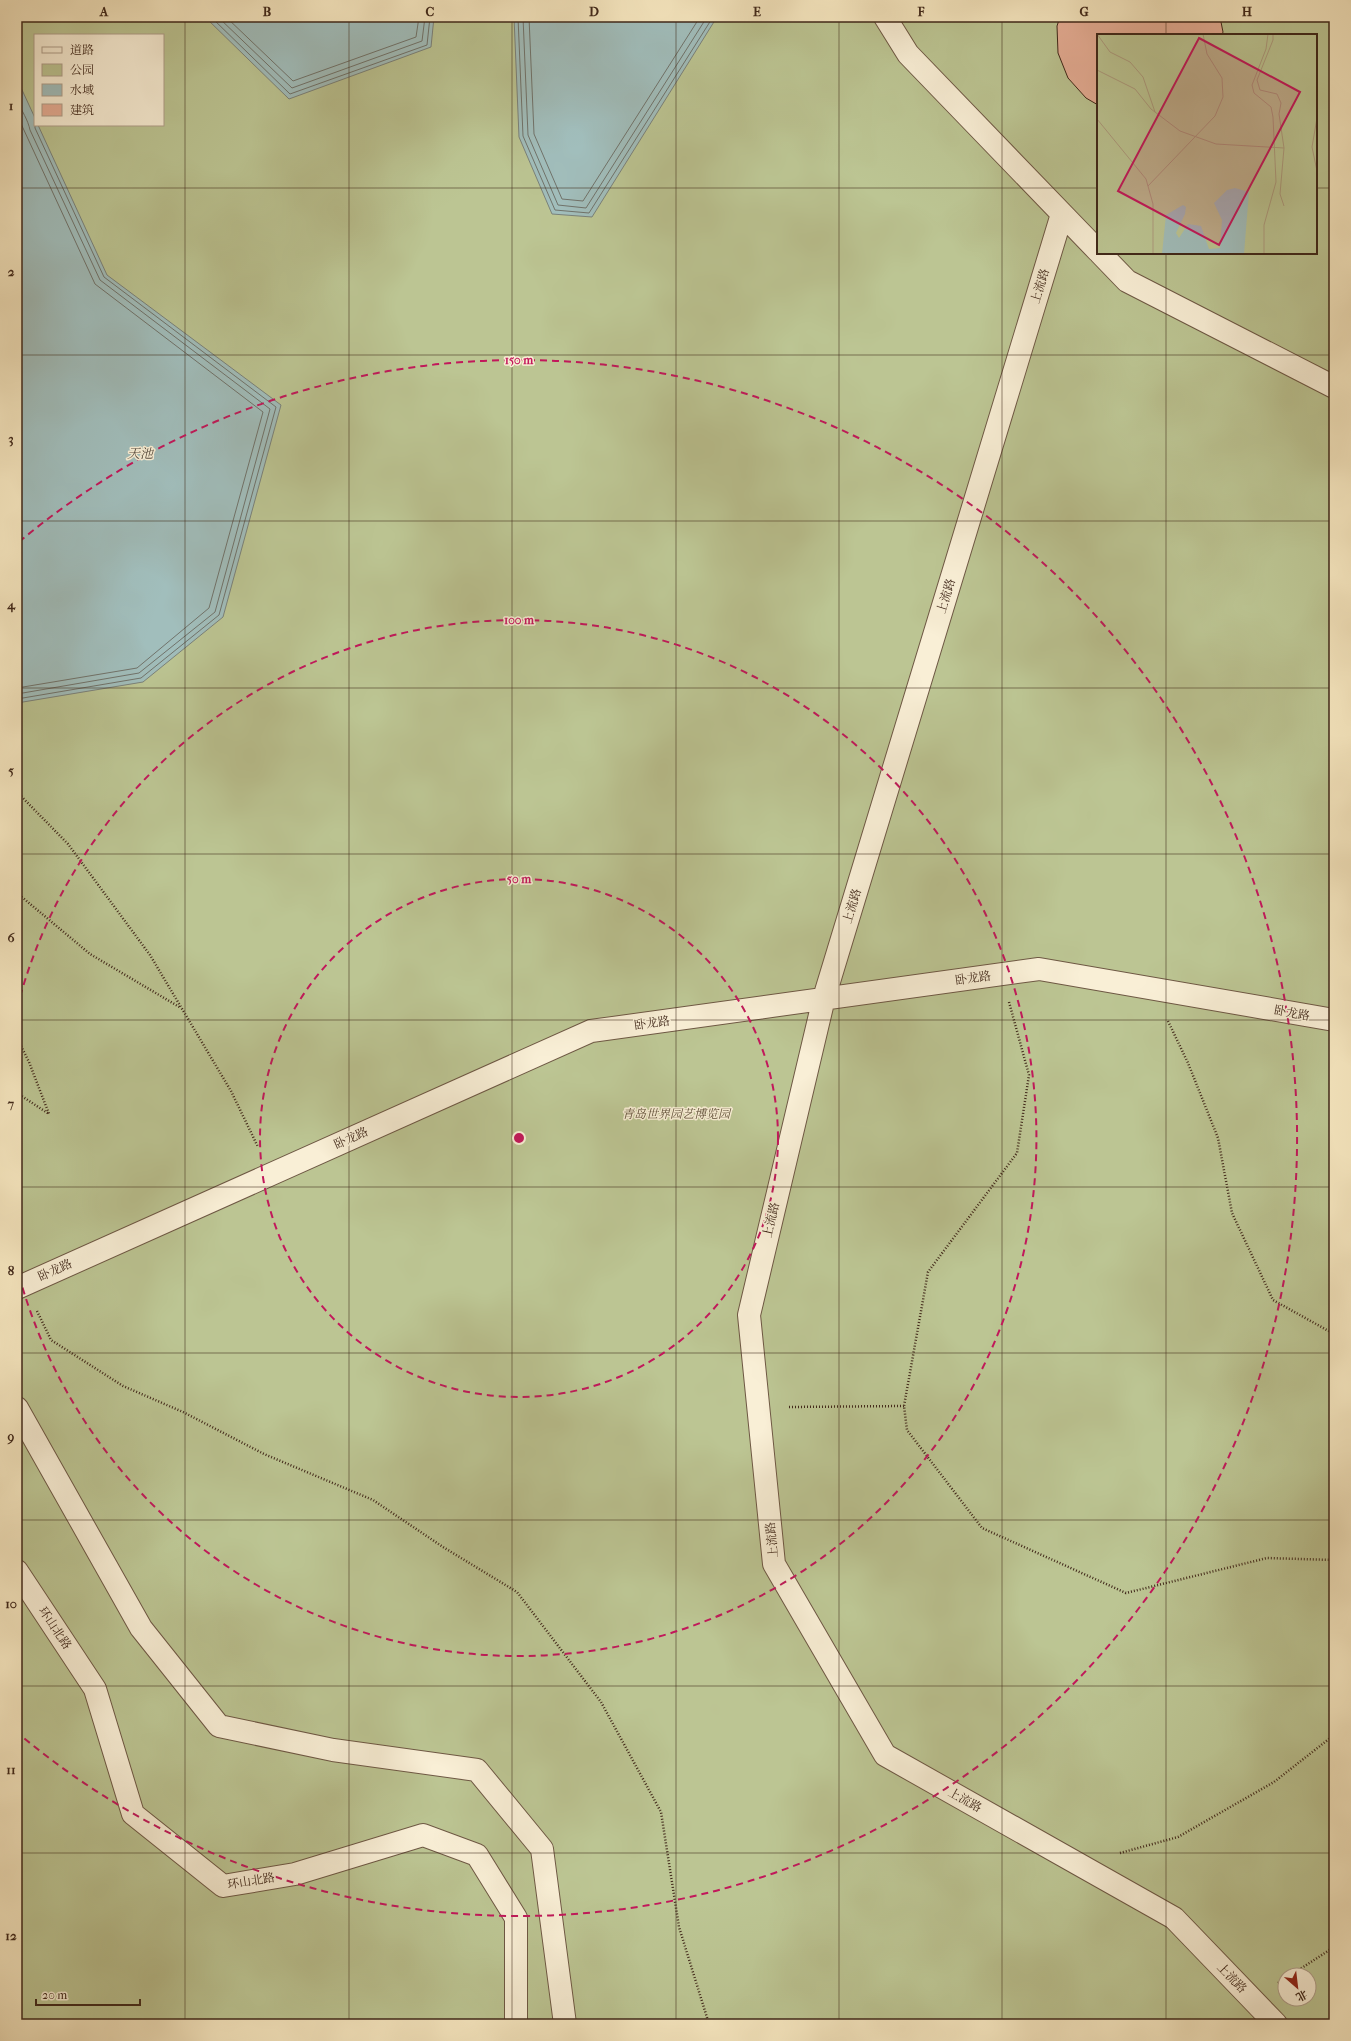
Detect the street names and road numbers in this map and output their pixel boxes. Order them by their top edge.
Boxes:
street label: 上流路 [1028,267,1052,305]
street label: 上流路 [934,577,958,615]
street label: 上流路 [840,887,864,925]
street label: 卧龙路 [954,969,992,987]
street label: 卧龙路 [1273,1003,1311,1023]
street label: 卧龙路 [633,1014,671,1032]
street label: 卧龙路 [332,1124,370,1152]
street label: 上流路 [760,1201,782,1239]
street label: 卧龙路 [36,1256,74,1284]
street label: 上流路 [763,1521,781,1559]
street label: 环山北路 [36,1604,74,1652]
street label: 上流路 [946,1785,984,1815]
street label: 环山北路 [226,1870,276,1892]
street label: 上流路 [1214,1960,1250,1996]

